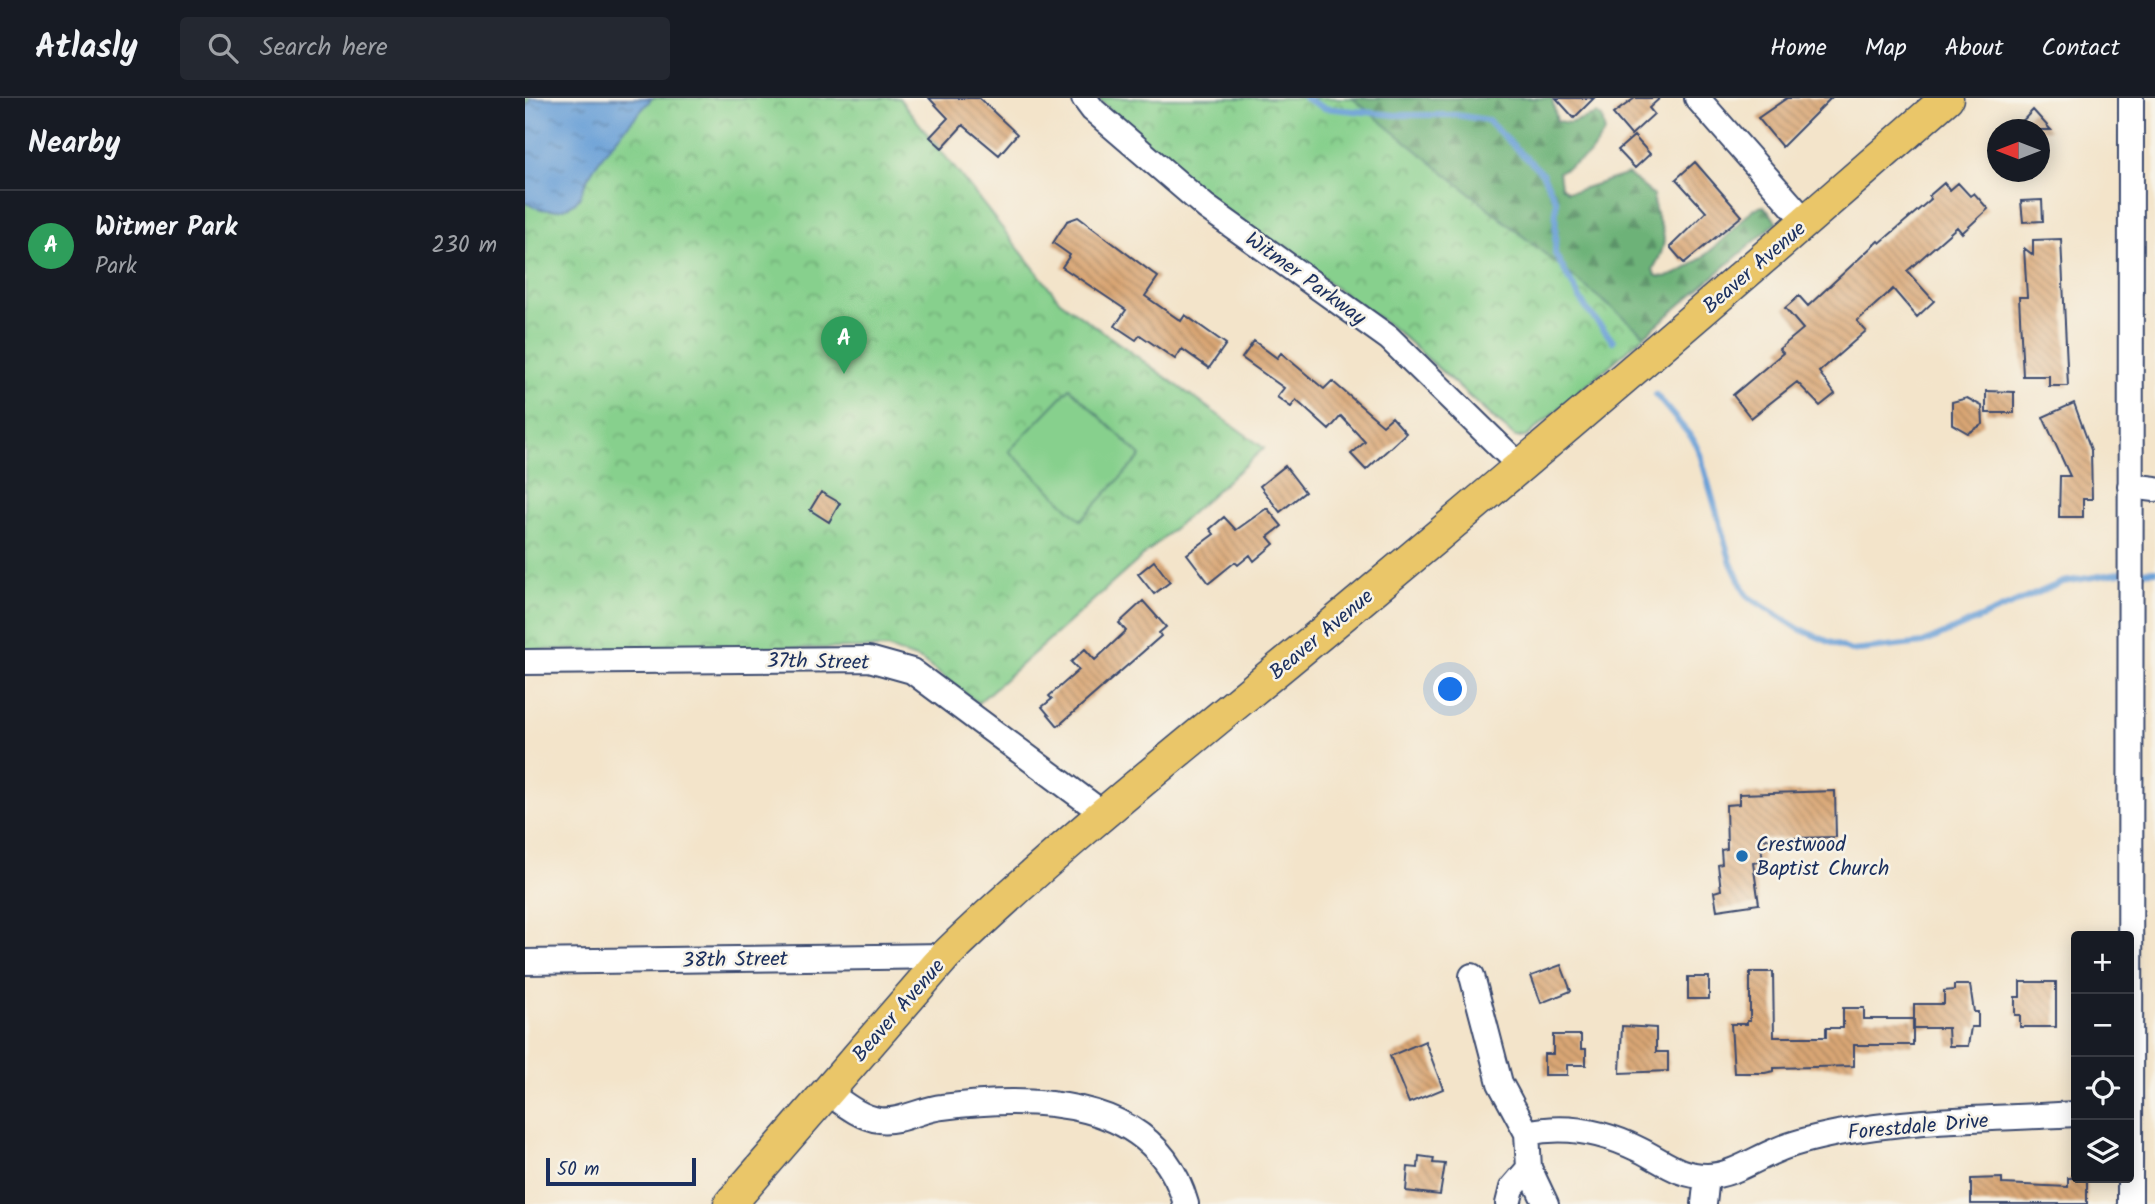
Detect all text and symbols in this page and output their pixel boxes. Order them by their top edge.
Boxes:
search box [180,17,670,80]
text: Atlasly [35,22,138,75]
text: Search here [260,27,388,69]
icon: search [204,29,242,67]
text: Home [1770,29,1827,68]
text: Map [1865,29,1907,68]
text: About [1945,29,2003,68]
text: Contact [2041,29,2120,68]
north arrow [1987,119,2050,182]
text: Nearby [28,120,120,168]
text: Witmer Park [95,207,237,249]
street label: Beaver Avenue [1696,213,1815,323]
street label: Witmer Parkway [1238,224,1373,335]
text: A [44,228,58,264]
text: 230 m [431,228,497,264]
text: Park [95,249,137,285]
pin: A [821,316,867,374]
street label: Beaver Avenue [1262,581,1382,689]
street label: 37th Street [766,645,870,680]
your location [1433,672,1467,706]
place label: Crestwood Baptist Church [1756,829,1889,886]
marker: Crestwood Baptist Church [1734,848,1750,864]
map controls [2071,931,2134,1183]
button: + [2071,931,2134,994]
street label: 38th Street [682,943,789,978]
street label: Beaver Avenue [845,951,954,1070]
button: − [2071,994,2134,1057]
button: locate [2071,1057,2134,1120]
street label: Forestdale Drive [1846,1105,1990,1150]
button: layers [2071,1120,2134,1183]
scale bar [546,1155,697,1187]
text: 50 m [557,1155,599,1185]

